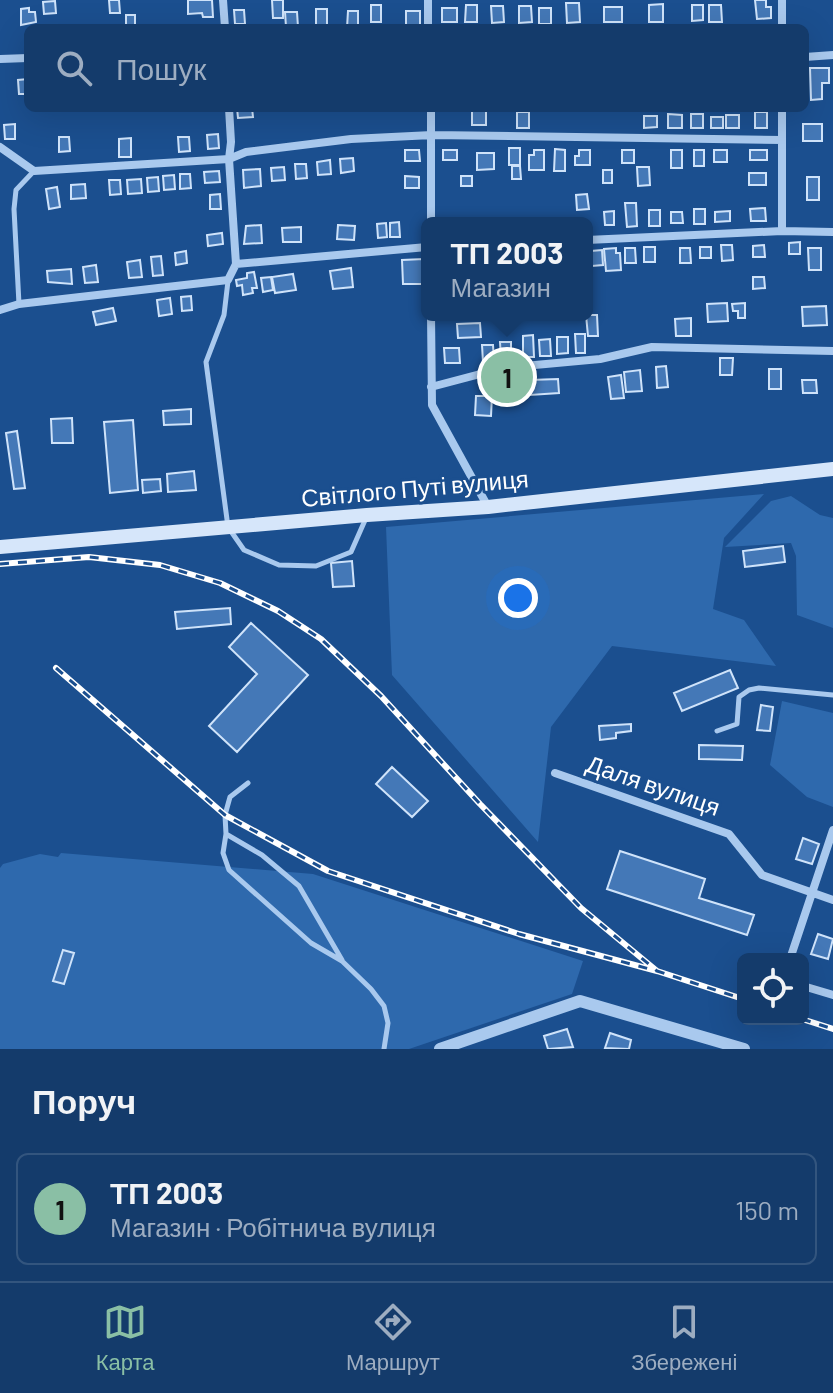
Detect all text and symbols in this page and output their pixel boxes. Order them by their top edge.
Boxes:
search box [24,24,809,112]
icon: search [52,46,96,90]
text: Пошук [116,50,206,86]
popup [421,217,593,321]
text: ТП 2003 [450,234,564,270]
text: Магазин [450,271,551,302]
pin: 1 [481,347,533,407]
street label: Світлого Путі вулиця [300,463,530,512]
your location [498,578,538,618]
street label: Даля вулиця [583,748,724,821]
map controls [737,953,809,1025]
button: locate [737,953,809,1025]
text: Поруч [32,1080,136,1121]
text: ТП 2003 [110,1174,223,1210]
text: 1 [55,1194,65,1225]
text: 150 m [735,1194,799,1225]
text: Магазин · Робітнича вулиця [110,1211,436,1242]
tab: Карта [96,1300,155,1376]
tab: Маршрут [346,1300,440,1376]
tab: Збережені [631,1300,737,1376]

